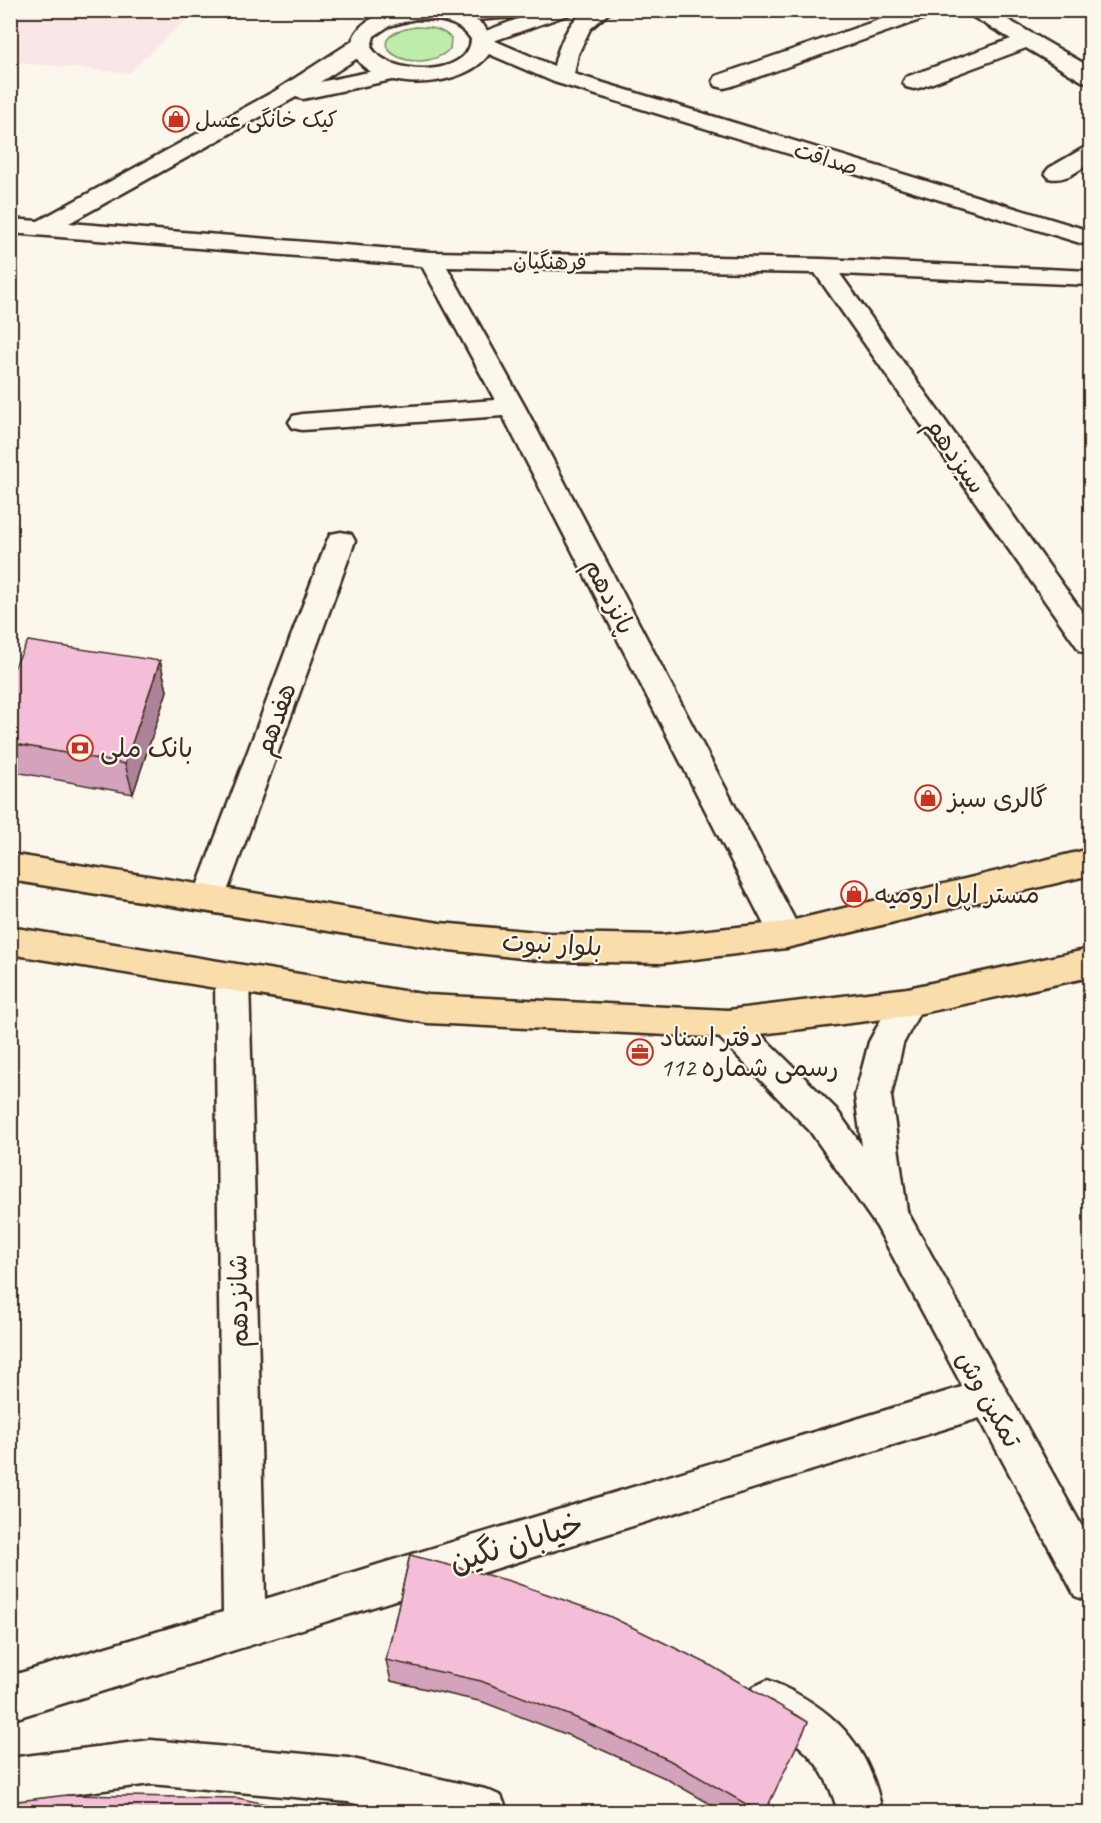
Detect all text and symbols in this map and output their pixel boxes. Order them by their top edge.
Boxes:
shop icon: کیک خانگی عسل [161,104,191,134]
place label: کیک خانگی عسل [195,106,338,134]
street label: صداقت [790,136,861,182]
street label: فرهنگیان [513,247,587,277]
street label: سیزدهم [915,410,994,502]
street label: پانزدهم [574,553,643,641]
street label: هفدهم [247,678,307,761]
place label: بانک ملی [100,732,193,765]
bank icon: بانک ملی [65,733,95,763]
place label: گالری سبز [946,782,1048,815]
shop icon: گالری سبز [913,783,943,813]
place label: مستر اپل ارومیه [874,878,1040,911]
shop icon: مستر اپل ارومیه [839,879,869,909]
street label: بلوار نبوت [501,925,603,964]
place label: دفتر اسناد رسمی شماره 112 [660,1021,839,1084]
office icon: دفتر اسناد رسمی شماره 112 [625,1037,655,1067]
street label: شانزدهم [221,1254,259,1348]
street label: تمکین وش [948,1345,1029,1454]
street label: خیابان نگین [444,1503,588,1582]

